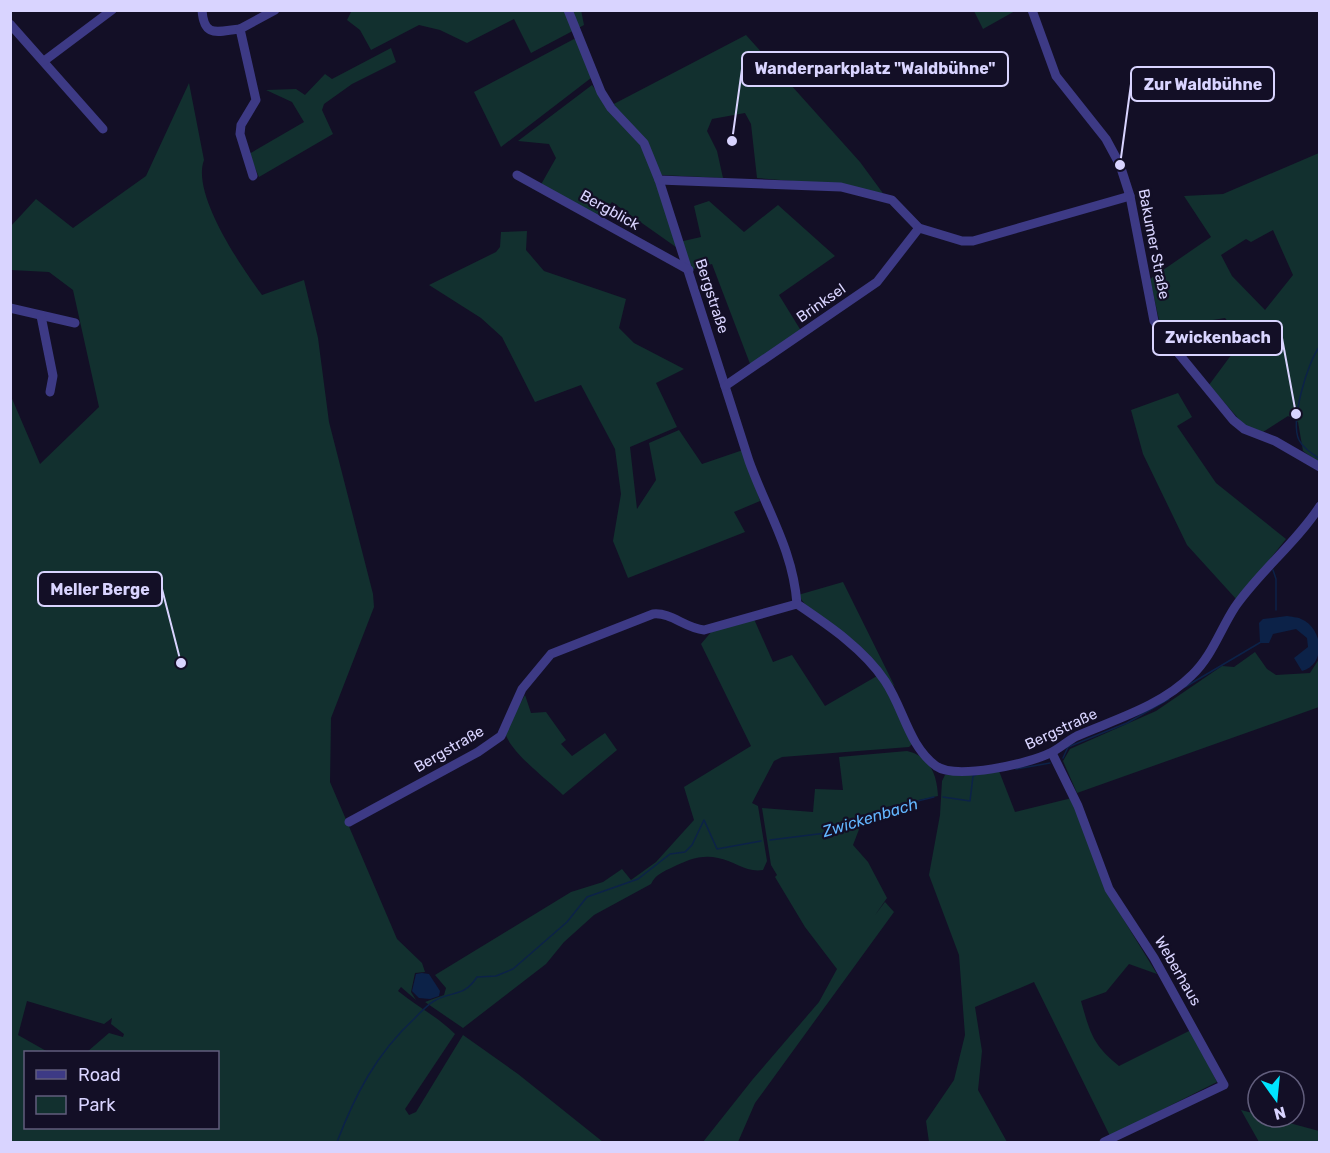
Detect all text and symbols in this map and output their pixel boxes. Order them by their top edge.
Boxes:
callout: Wanderparkplatz "Waldbühne" [742,52,1008,86]
text: Wanderparkplatz "Waldbühne" [754,59,996,78]
callout: Zur Waldbühne [1131,67,1274,101]
text: Zur Waldbühne [1144,75,1262,94]
street label: Bergblick [577,186,643,234]
street label: Bakumer Straße [1134,187,1174,301]
street label: Bergstraße [691,256,733,336]
street label: Brinksel [793,280,849,326]
callout: Zwickenbach [1153,321,1282,355]
text: Zwickenbach [1165,328,1271,347]
callout: Meller Berge [38,572,162,606]
text: Meller Berge [50,580,150,599]
street label: Bergstraße [1022,704,1100,754]
street label: Bergstraße [411,722,487,776]
water label: Zwickenbach [819,794,920,841]
street label: Weberhaus [1151,933,1205,1009]
legend [24,1051,219,1129]
text: Road [78,1064,121,1086]
north arrow [1246,1069,1306,1129]
text: Park [78,1094,116,1116]
text: N [1272,1102,1288,1124]

